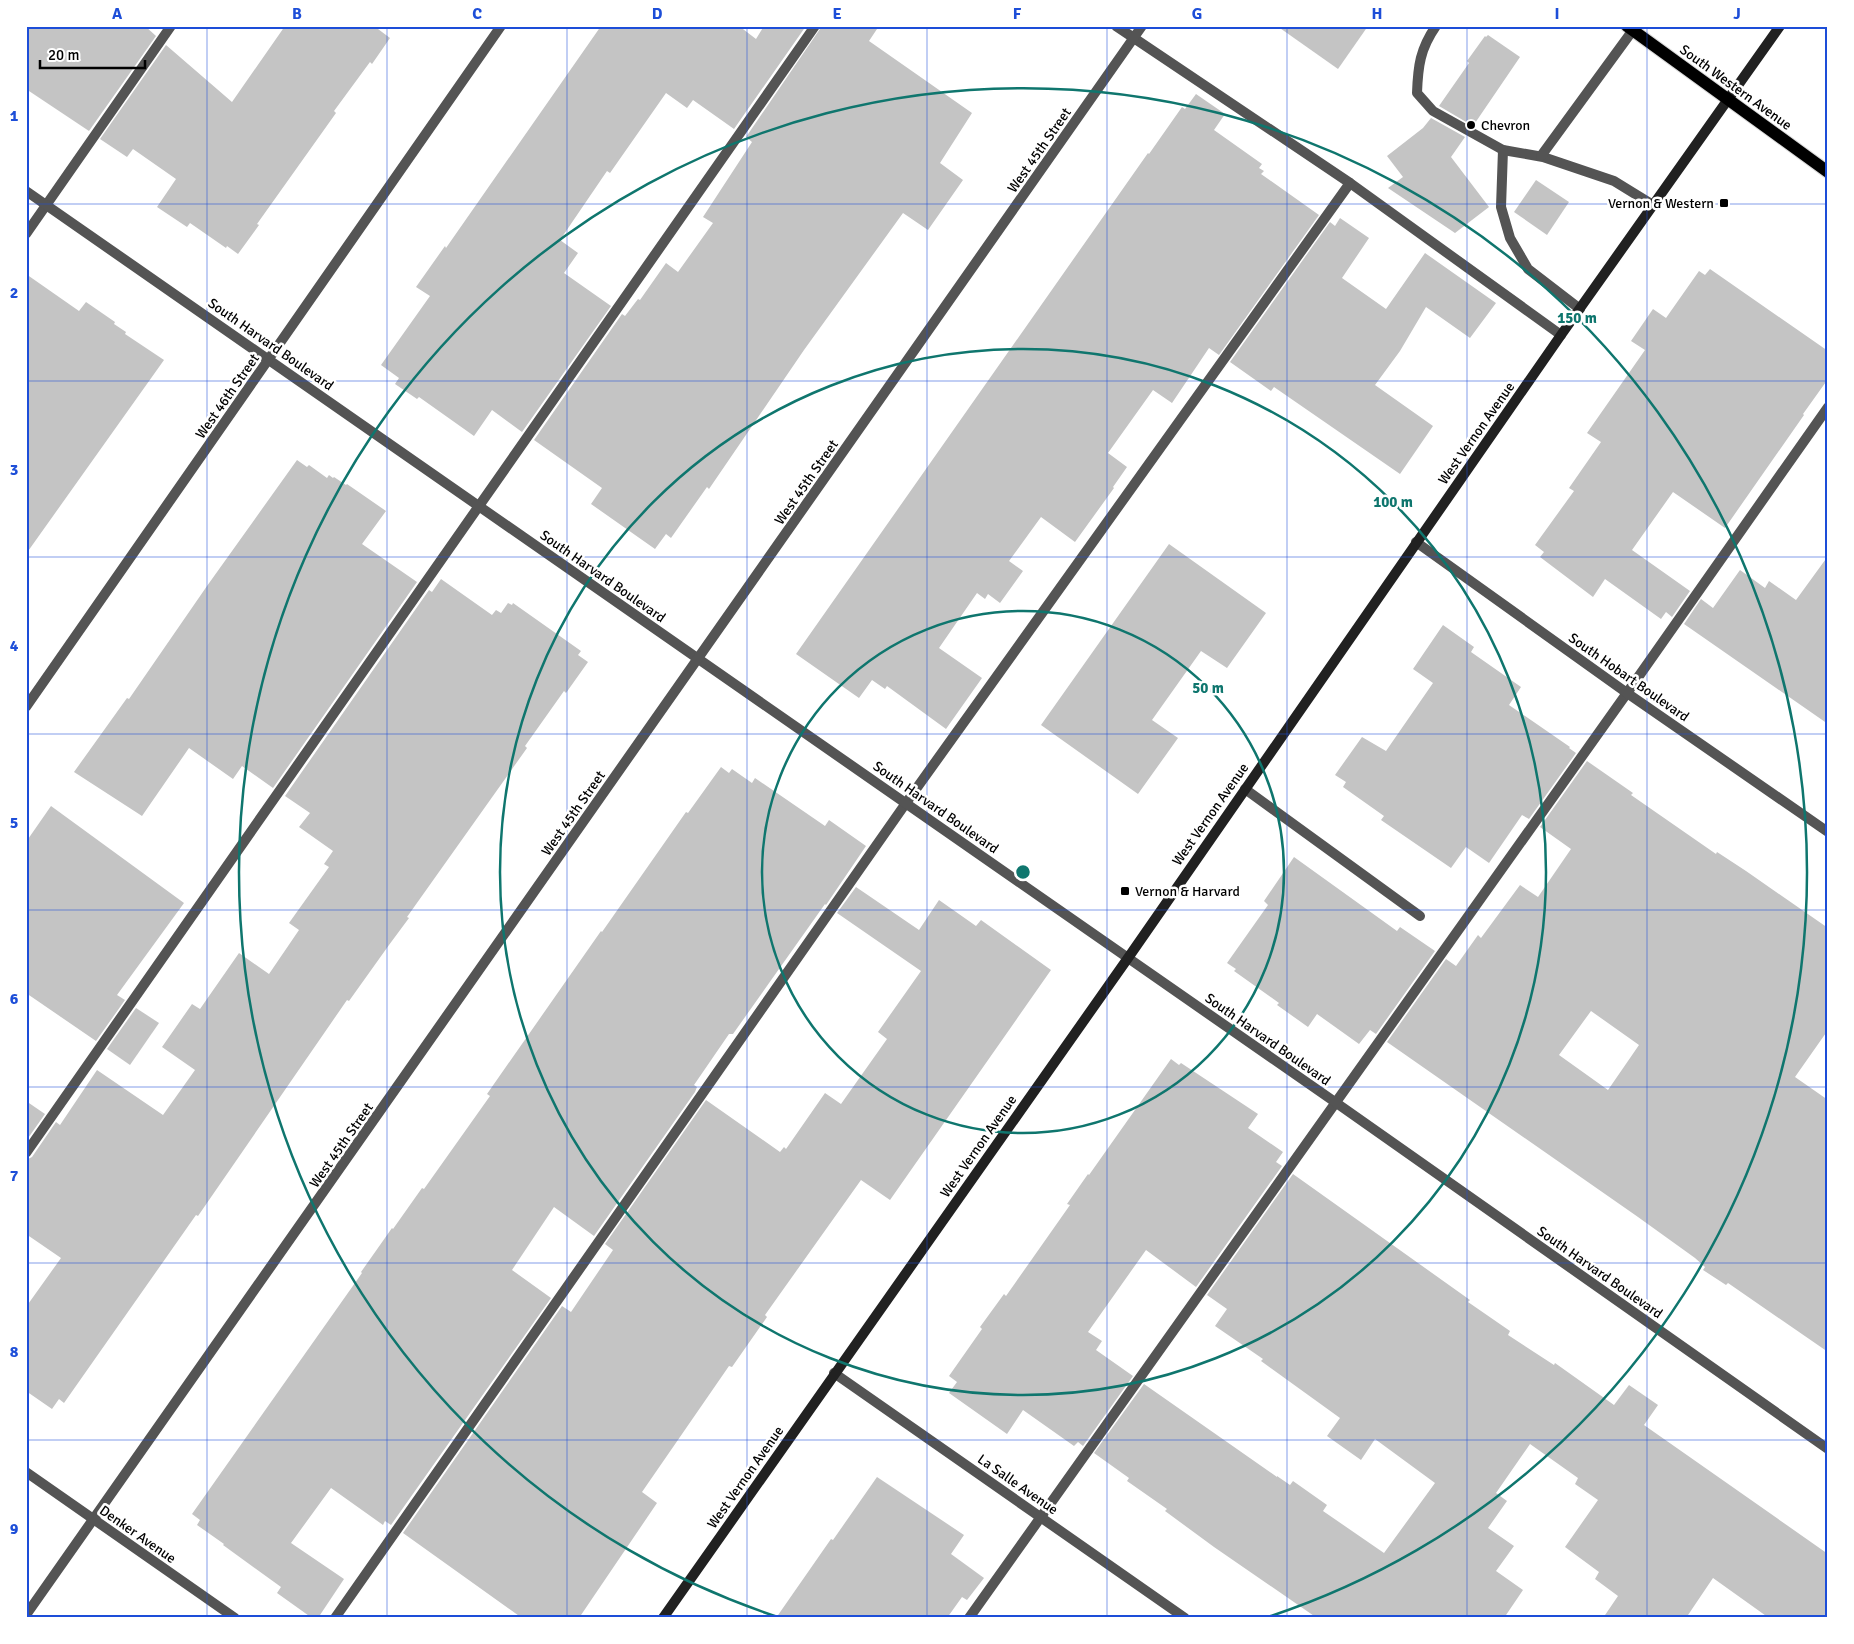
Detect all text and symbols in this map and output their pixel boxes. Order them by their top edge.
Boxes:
text: A [112,4,123,24]
text: B [292,4,302,24]
text: C [472,4,482,24]
text: D [652,4,663,24]
text: E [832,4,842,24]
text: F [1013,4,1022,24]
text: G [1192,4,1202,24]
text: H [1372,4,1382,24]
text: I [1554,4,1560,24]
text: J [1733,4,1741,24]
scale bar [40,38,145,70]
street label: South Western Avenue [1676,41,1795,134]
text: 20 m [48,46,79,64]
street label: West 45th Street [1004,105,1075,196]
text: 1 [10,106,19,126]
place label: Chevron [1481,117,1530,134]
marker: Chevron [1465,119,1477,131]
place label: Vernon & Western [1608,195,1714,212]
marker: Vernon & Western [1718,197,1730,209]
text: 2 [10,283,18,303]
street label: South Harvard Boulevard [205,295,337,394]
text: 150 m [1557,309,1597,327]
street label: West 46th Street [192,351,263,442]
street label: West Vernon Avenue [1435,379,1518,488]
street label: West 45th Street [771,437,842,528]
text: 3 [10,460,18,480]
text: 100 m [1373,493,1413,511]
street label: South Harvard Boulevard [537,527,669,626]
street label: South Hobart Boulevard [1565,629,1692,725]
text: 4 [10,636,19,656]
text: 50 m [1192,679,1224,697]
street label: South Harvard Boulevard [870,758,1002,857]
street label: West Vernon Avenue [1169,760,1252,869]
street label: West 45th Street [538,768,609,859]
text: 5 [10,813,18,833]
centre of rings [1014,863,1032,881]
place label: Vernon & Harvard [1135,883,1240,900]
marker: Vernon & Harvard [1119,885,1131,897]
text: 6 [10,989,19,1009]
street label: South Harvard Boulevard [1202,990,1334,1089]
street label: West Vernon Avenue [937,1092,1020,1201]
street label: West 45th Street [306,1100,377,1191]
text: 7 [10,1166,19,1186]
street label: South Harvard Boulevard [1534,1223,1666,1322]
text: 8 [10,1342,19,1362]
street label: West Vernon Avenue [704,1423,787,1532]
street label: La Salle Avenue [974,1450,1061,1518]
street label: Denker Avenue [96,1502,179,1567]
text: 9 [10,1519,19,1539]

